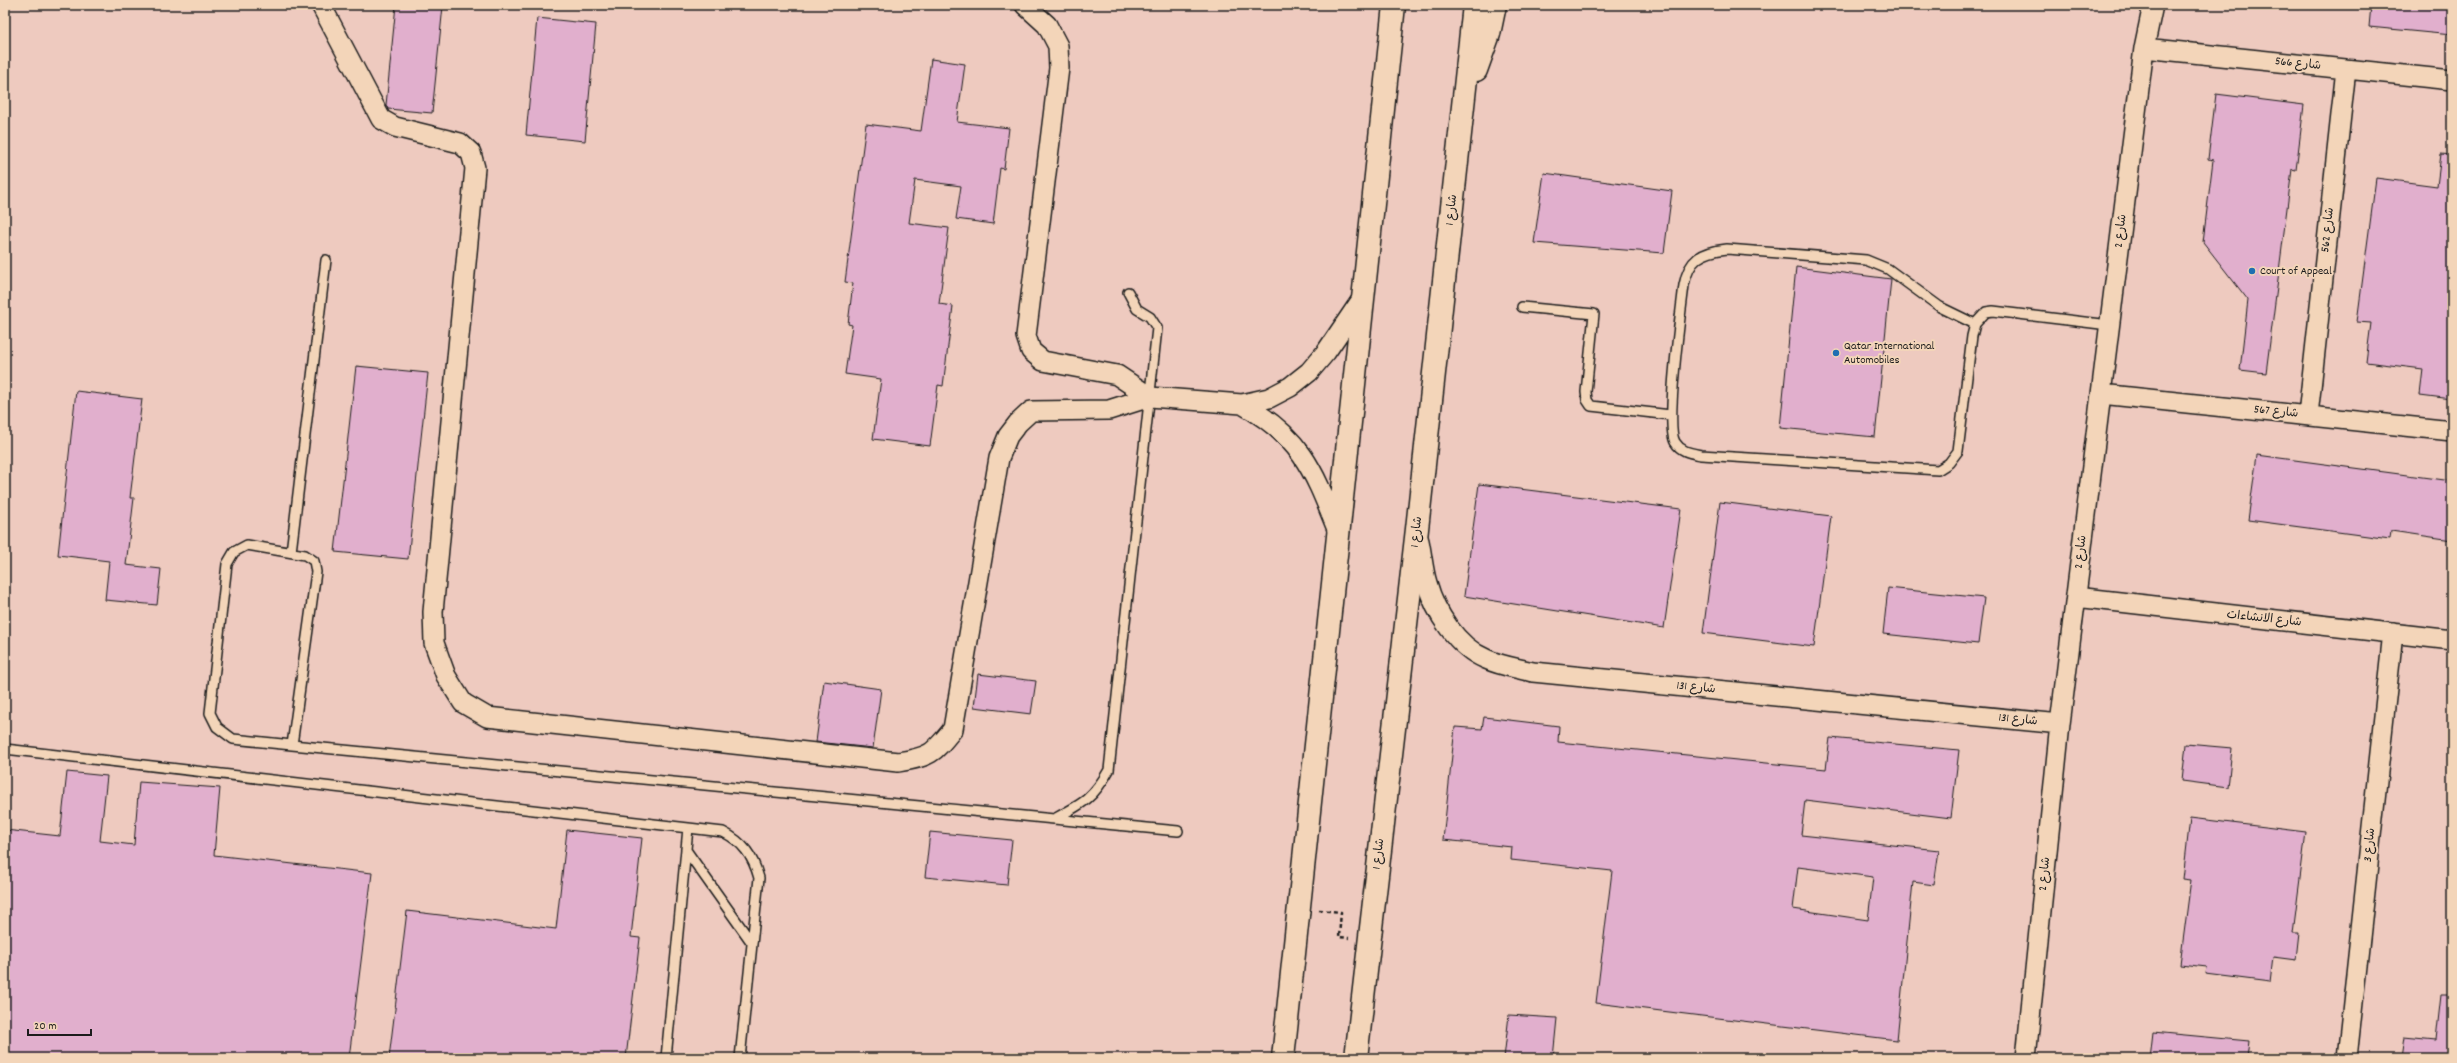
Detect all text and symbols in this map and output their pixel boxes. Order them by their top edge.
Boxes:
street label: شارع 566 [2274,53,2322,75]
street label: شارع 1 [1442,194,1462,226]
street label: شارع 562 [2317,207,2339,253]
street label: شارع 2 [2110,213,2132,249]
place label: Court of Appeal [2260,263,2332,280]
marker: Court of Appeal [2247,266,2257,276]
place label: Qatar International Automobiles [1844,338,1935,369]
marker: Qatar International Automobiles [1831,348,1841,358]
street label: شارع 567 [2253,401,2299,423]
street label: شارع 1 [1407,516,1427,548]
street label: شارع 2 [2070,534,2092,570]
street label: شارع الانشاءات [2226,607,2302,631]
street label: شارع 131 [1676,677,1716,699]
street label: شارع 131 [1998,709,2038,731]
street label: شارع 3 [2360,827,2380,863]
street label: شارع 1 [1369,837,1389,871]
street label: شارع 2 [2035,856,2055,892]
scale bar [28,1011,91,1037]
text: 20 m [34,1018,57,1035]

